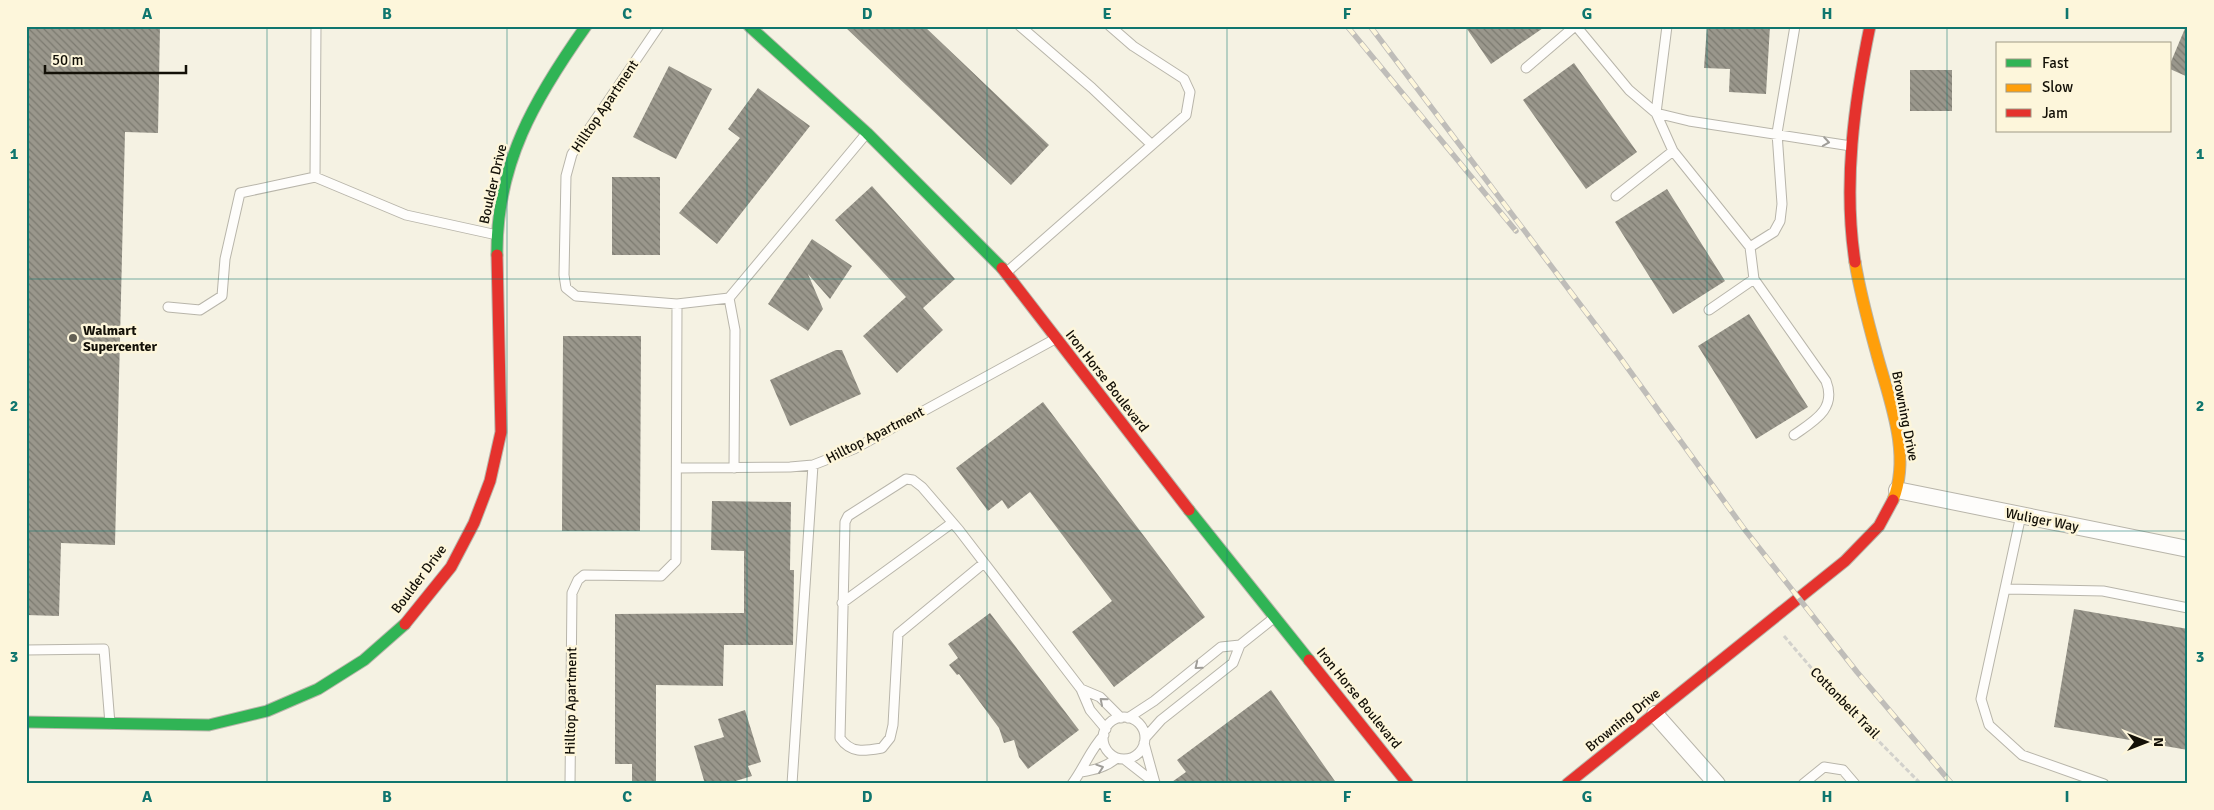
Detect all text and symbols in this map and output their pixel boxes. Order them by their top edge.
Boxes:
text: A [142,4,153,24]
text: B [382,4,392,24]
text: C [622,4,632,24]
text: D [862,4,873,24]
text: E [1102,4,1112,24]
text: F [1343,4,1352,24]
text: G [1582,4,1592,24]
text: H [1822,4,1832,24]
text: I [2064,4,2070,24]
scale bar [45,42,186,74]
legend [1996,42,2172,132]
text: 50 m [52,51,83,69]
text: Fast [2042,54,2069,72]
street label: Hilltop Apartment [568,57,642,155]
text: Slow [2042,78,2073,96]
text: Jam [2042,104,2068,122]
one-way arrow [1822,136,1830,146]
street label: Boulder Drive [476,142,510,226]
text: 1 [10,144,19,164]
text: 1 [2196,144,2205,164]
place label: Walmart Supercenter [83,322,158,355]
street label: Iron Horse Boulevard [1062,326,1152,436]
marker: Walmart Supercenter [67,332,79,344]
street label: Browning Drive [1888,370,1922,462]
text: 2 [10,396,18,416]
text: 2 [2196,396,2204,416]
street label: Hilltop Apartment [823,403,927,467]
street label: Wuliger Way [2004,505,2081,536]
street label: Boulder Drive [388,541,450,617]
street label: Iron Horse Boulevard [1313,644,1405,752]
text: 3 [10,647,18,667]
street label: Hilltop Apartment [562,647,580,755]
text: 3 [2196,647,2204,667]
one-way arrow [1195,660,1204,668]
street label: Cottonbelt Trail [1807,664,1883,742]
street label: Browning Drive [1582,685,1664,755]
one-way arrow [1100,699,1109,707]
north arrow [2122,718,2172,768]
text: N [2150,737,2167,747]
one-way arrow [1096,764,1104,774]
text: A [142,787,153,807]
text: B [382,787,392,807]
text: C [622,787,632,807]
text: D [862,787,873,807]
text: E [1102,787,1112,807]
text: F [1343,787,1352,807]
text: G [1582,787,1592,807]
text: H [1822,787,1832,807]
text: I [2064,787,2070,807]

